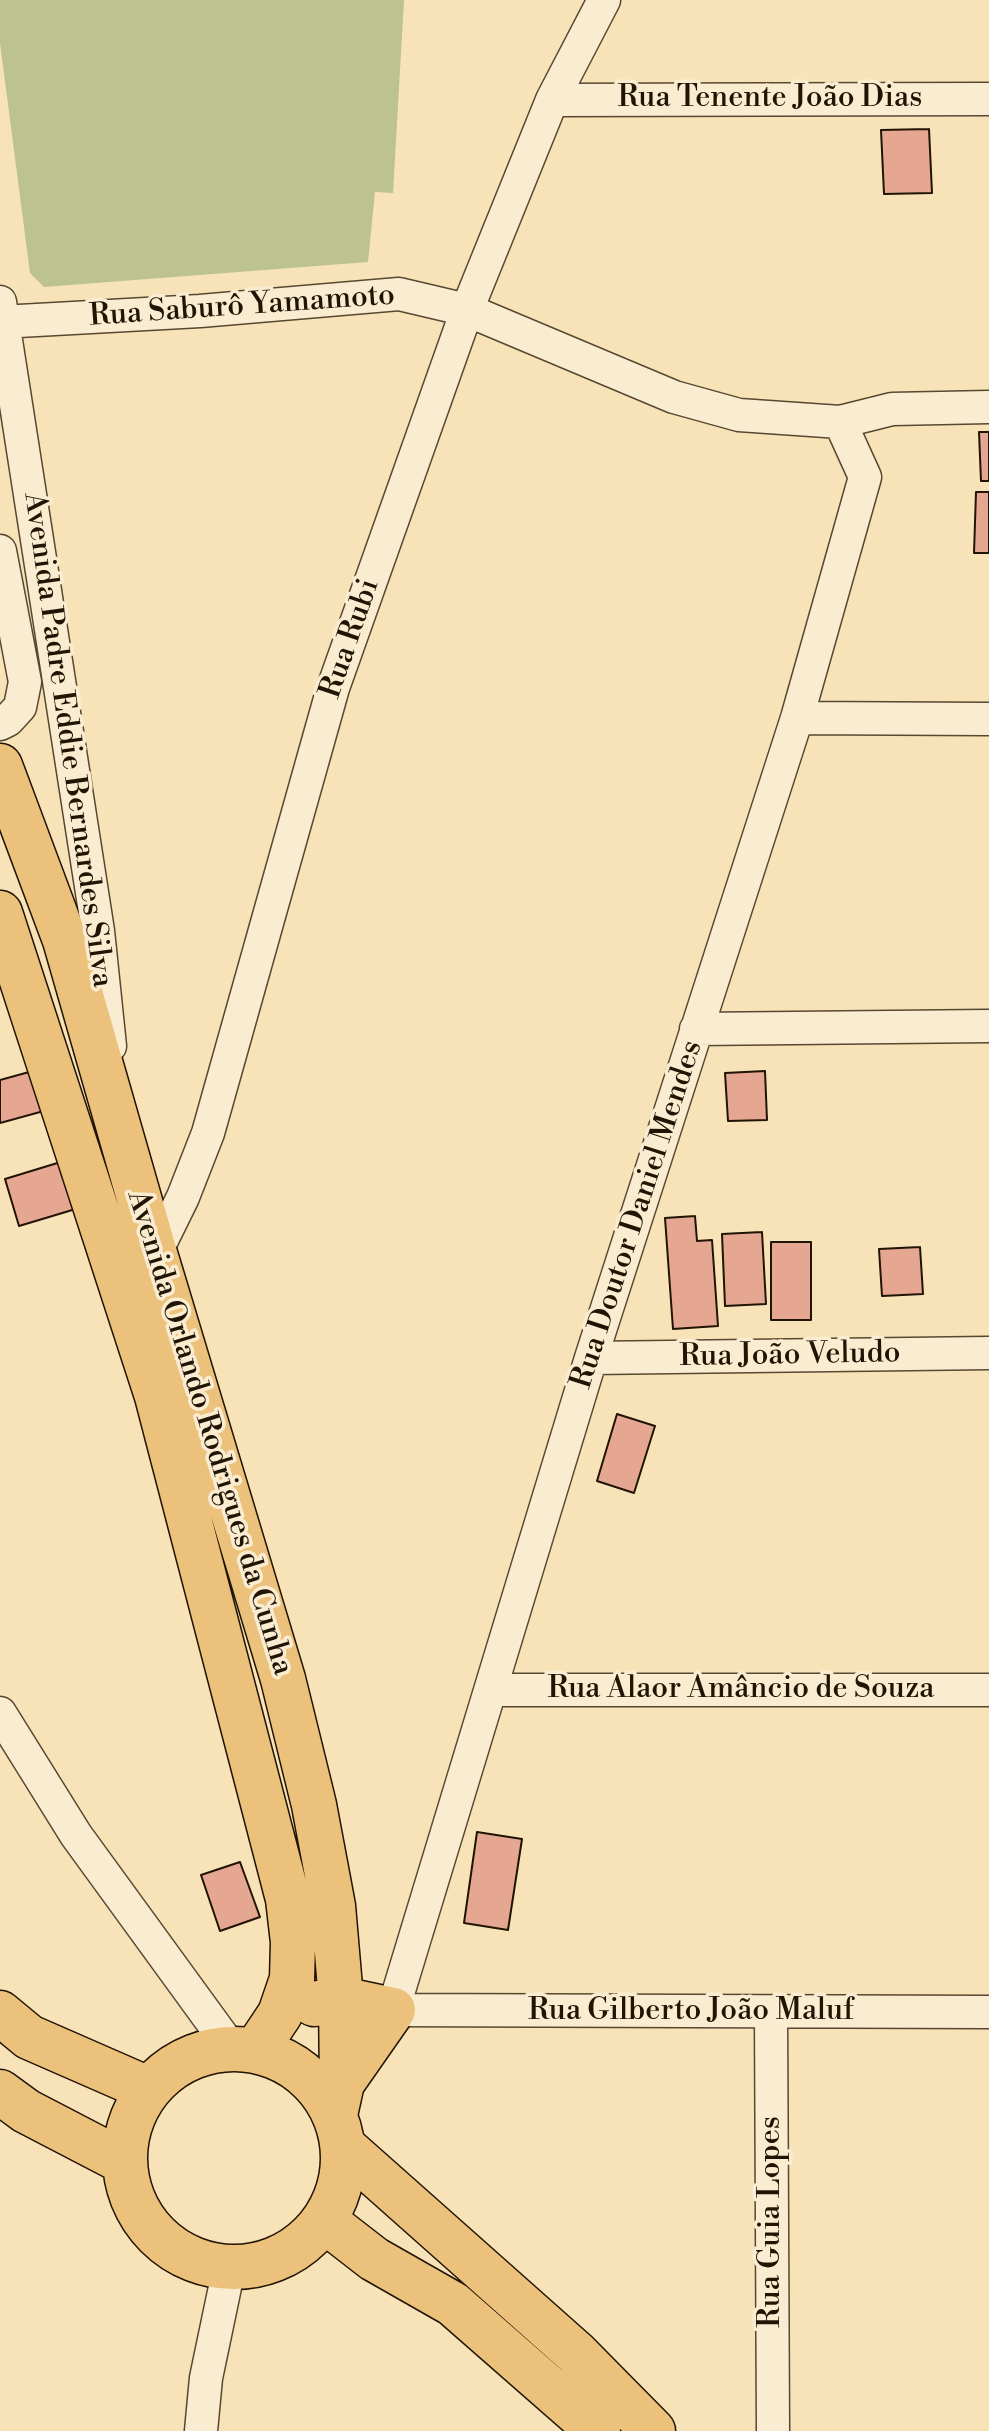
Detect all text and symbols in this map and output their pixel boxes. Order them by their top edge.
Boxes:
street label: Rua Tenente João Dias [618,81,922,117]
street label: Rua Saburô Yamamoto [88,278,396,336]
street label: Avenida Padre Eddie Bernardes Silva [14,490,120,990]
street label: Rua Rubi [314,575,388,703]
street label: Rua Doutor Daniel Mendes [565,1036,711,1394]
street label: Avenida Orlando Rodrigues da Cunha [118,1186,300,1680]
street label: Rua João Veludo [679,1336,901,1376]
street label: Rua Alaor Amâncio de Souza [548,1672,934,1708]
street label: Rua Gilberto João Maluf [528,1994,854,2030]
street label: Rua Guia Lopes [754,2116,790,2328]

